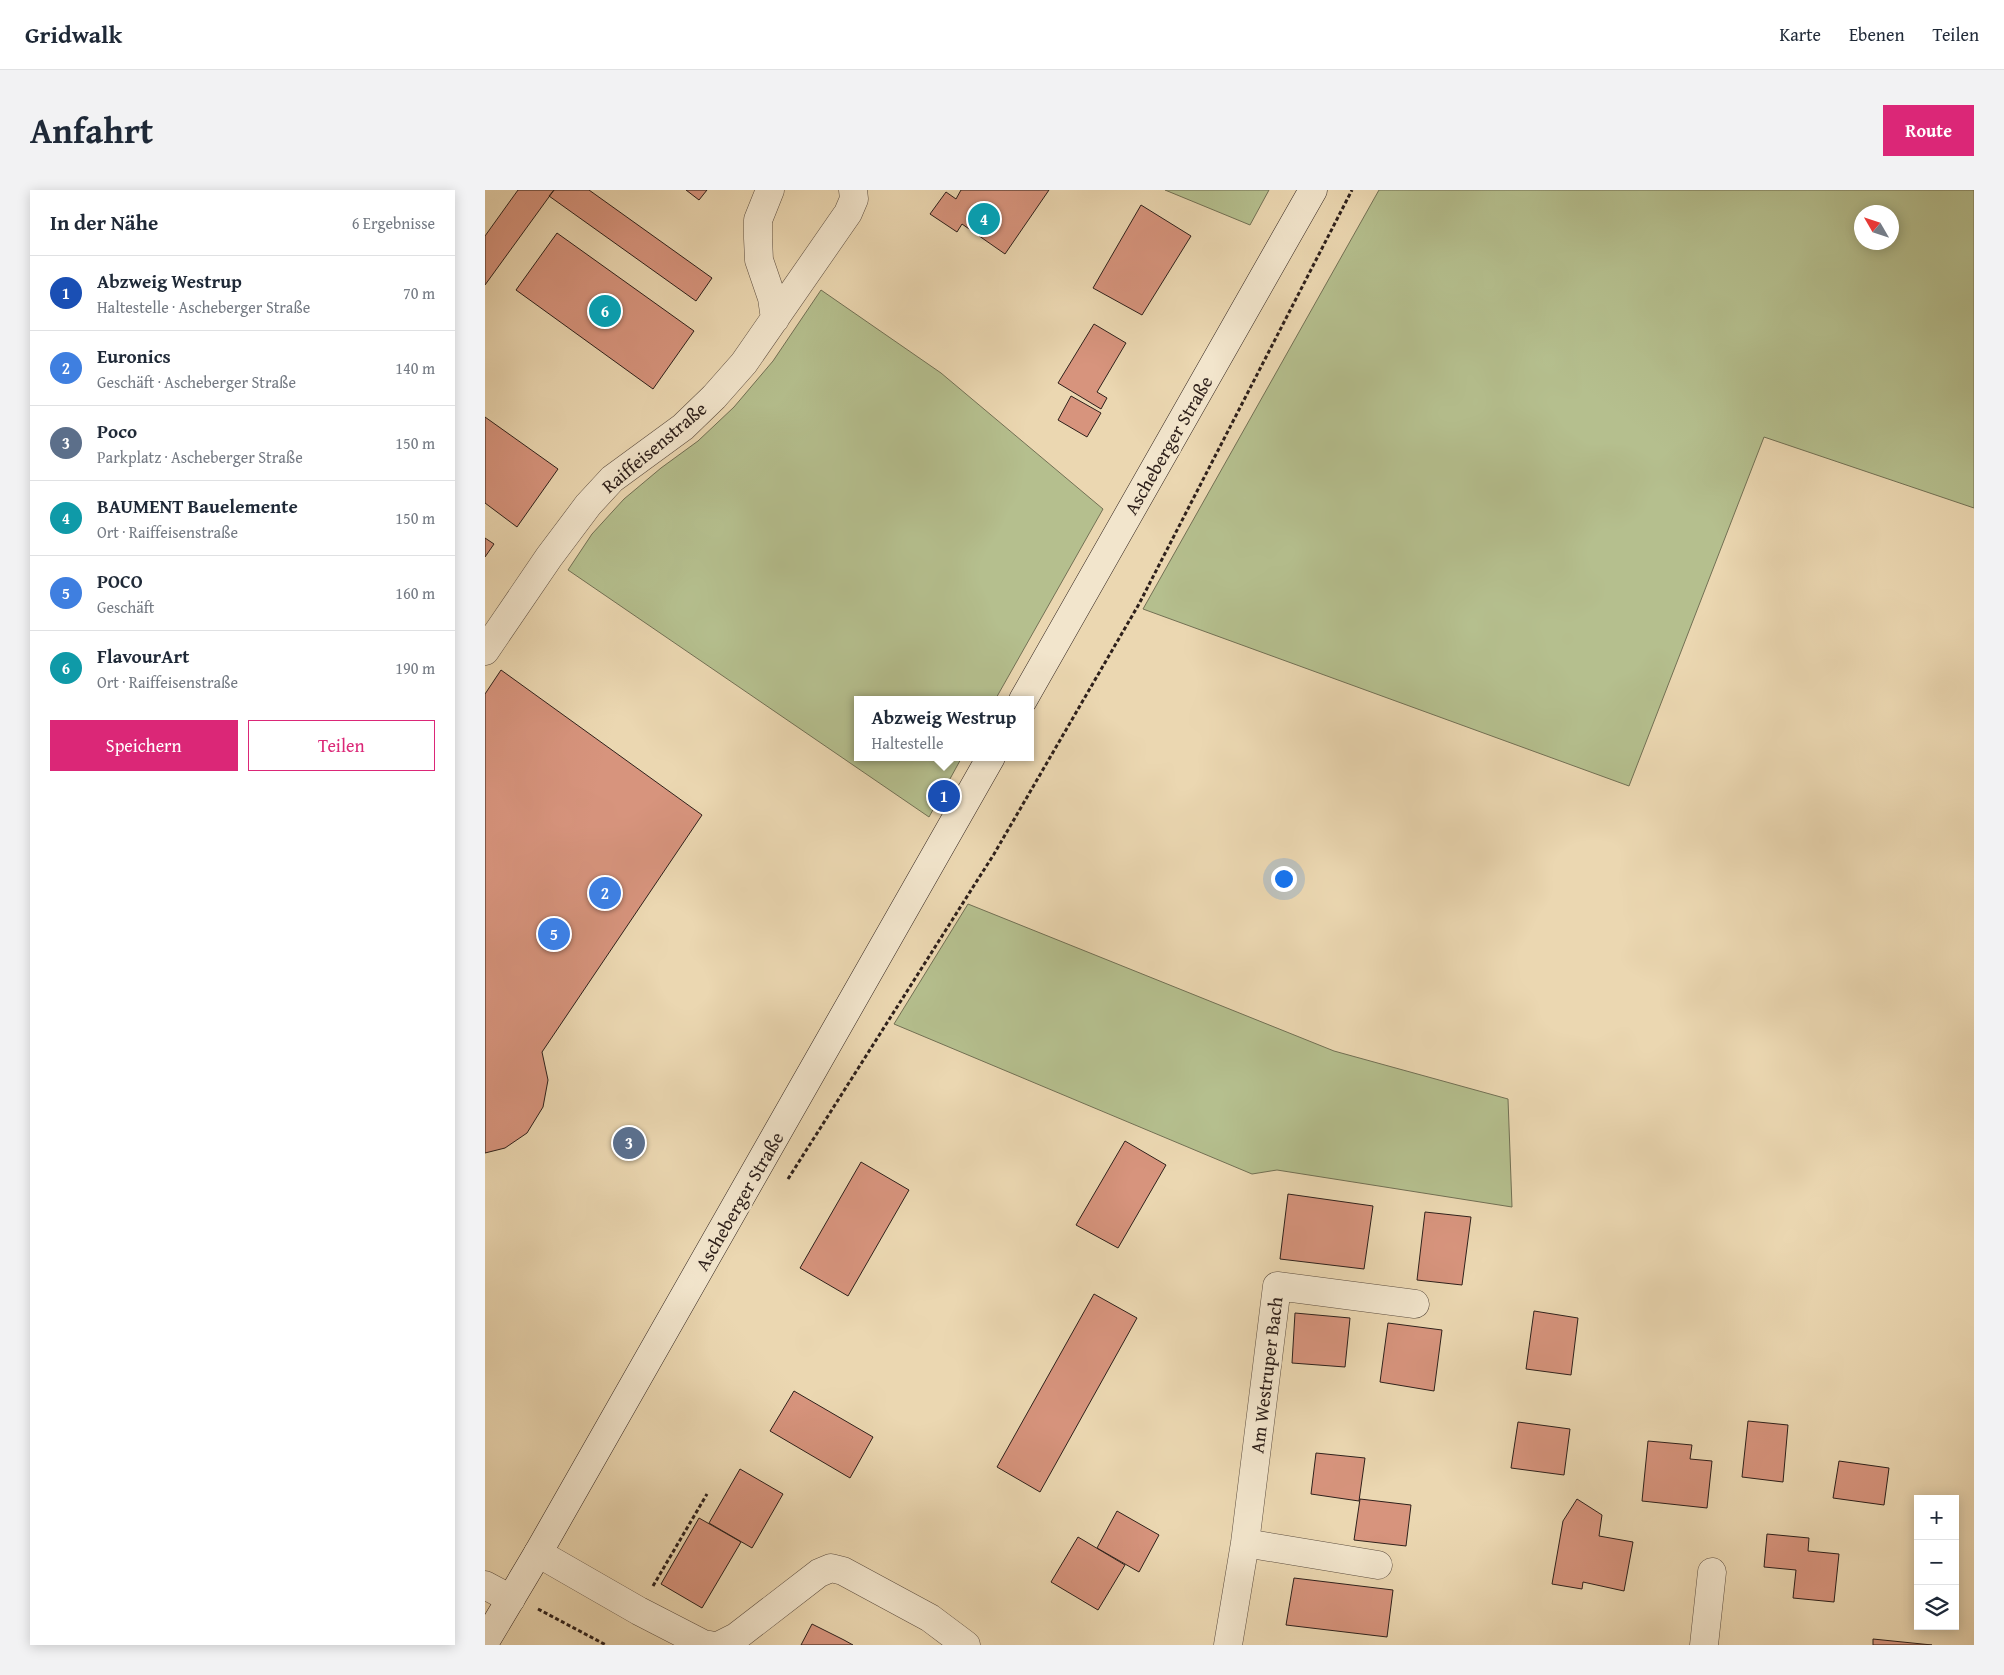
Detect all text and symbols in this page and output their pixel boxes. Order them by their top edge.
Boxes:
text: Gridwalk [25,17,122,52]
text: Karte [1780,21,1821,48]
text: Ebenen [1849,21,1905,48]
text: Teilen [1933,21,1979,48]
text: Anfahrt [30,105,153,156]
button: Route [1883,105,1974,156]
pin: 4 [968,200,1000,238]
north arrow [1854,205,1899,250]
text: In der Nähe [50,207,158,238]
text: 6 Ergebnisse [352,211,435,235]
text: Abzweig Westrup [97,267,242,295]
text: 1 [62,281,70,305]
text: 70 m [403,281,435,305]
pin: 6 [589,292,621,330]
text: Haltestelle · Ascheberger Straße [97,295,310,319]
text: Euronics [97,342,171,370]
text: 2 [62,356,70,380]
text: 140 m [395,356,435,380]
text: Geschäft · Ascheberger Straße [97,370,296,394]
street label: Ascheberger Straße [1117,370,1219,520]
street label: Raiffeisenstraße [595,395,713,499]
text: Poco [97,417,137,445]
text: 3 [62,431,70,455]
text: 150 m [395,431,435,455]
text: Parkplatz · Ascheberger Straße [97,445,303,469]
text: BAUMENT Bauelemente [97,492,298,520]
text: 4 [62,506,70,530]
text: 150 m [395,506,435,530]
text: Ort · Raiffeisenstraße [97,520,238,544]
text: POCO [97,567,143,595]
text: 5 [62,581,70,605]
text: 160 m [395,581,435,605]
text: Geschäft [97,595,154,619]
text: FlavourArt [97,642,189,670]
text: 6 [62,656,70,680]
text: 190 m [395,656,435,680]
text: Ort · Raiffeisenstraße [97,670,238,694]
popup [854,696,1034,761]
text: Abzweig Westrup [872,703,1016,731]
button: Speichern [50,720,238,771]
button: Teilen [248,720,435,771]
text: Haltestelle [872,731,943,755]
pin: 1 [928,777,960,815]
your location [1271,866,1297,892]
pin: 2 [589,874,621,912]
pin: 5 [538,915,570,953]
pin: 3 [613,1124,645,1162]
street label: Ascheberger Straße [688,1126,790,1276]
street label: Am Westruper Bach [1242,1295,1290,1455]
map controls [1914,1495,1959,1630]
button: + [1914,1495,1959,1540]
button: − [1914,1540,1959,1585]
button: layers [1914,1585,1959,1630]

